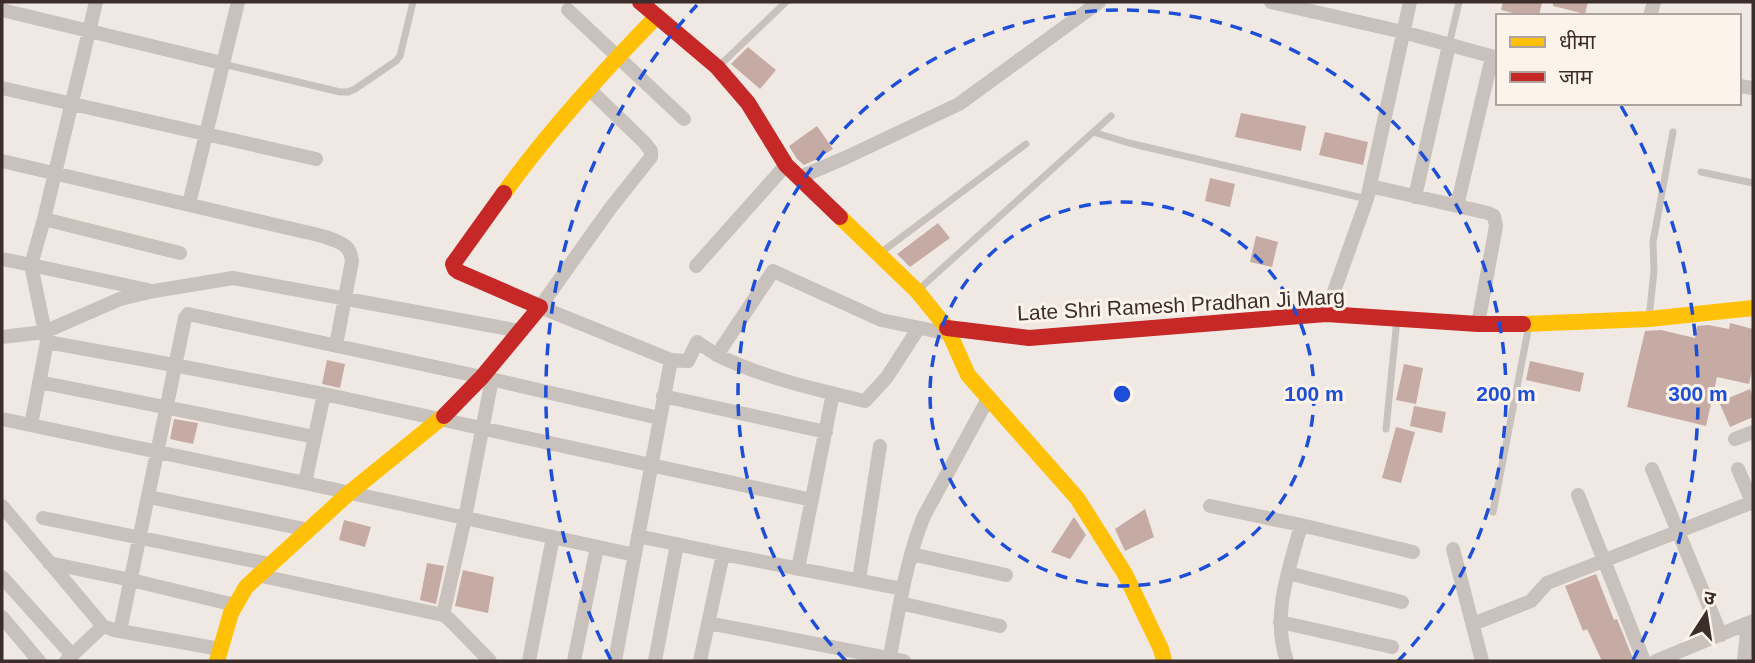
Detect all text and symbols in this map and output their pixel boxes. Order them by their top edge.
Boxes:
legend [1496,14,1741,105]
text: धीमा [1559,30,1596,53]
text: जाम [1559,65,1593,88]
street label: Late Shri Ramesh Pradhan Ji Marg [1017,284,1345,325]
centre of rings [1110,382,1134,406]
text: 100 m [1284,382,1344,405]
text: 200 m [1476,382,1536,405]
text: 300 m [1668,382,1728,405]
north arrow [1671,579,1741,649]
text: उ [1702,586,1718,609]

